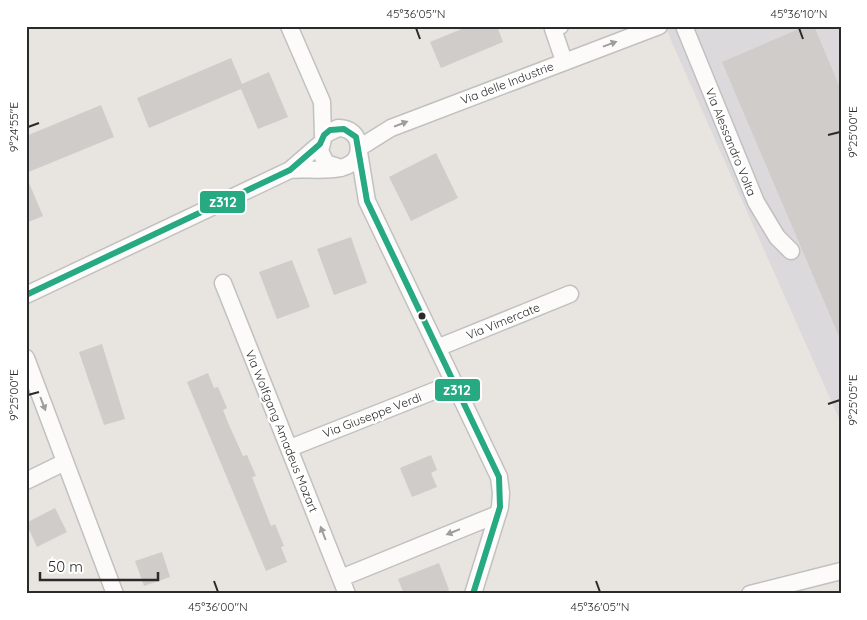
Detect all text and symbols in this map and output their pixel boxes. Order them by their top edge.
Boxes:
text: 45°36'05"N [386,6,446,21]
text: 45°36'10"N [771,6,827,21]
one-way arrow [603,40,618,48]
street label: Via delle Industrie [458,58,556,108]
street label: Via Alessandro Volta [703,86,759,198]
text: 9°24'55"E [6,102,21,152]
text: 9°25'00"E [845,106,860,158]
one-way arrow [394,120,409,128]
line badge: z312 [199,190,246,214]
text: z312 [209,193,237,211]
street label: Via Vimercate [464,299,542,343]
unlabelled marker [417,311,427,321]
street label: Via Wolfgang Amadeus Mozart [242,348,322,514]
text: 9°25'00"E [6,369,21,421]
text: 9°25'05"E [845,374,860,426]
line badge: z312 [434,378,481,402]
text: z312 [443,381,471,399]
street label: Via Giuseppe Verdi [321,389,423,441]
one-way arrow [39,397,47,412]
one-way arrow [319,525,327,540]
one-way arrow [445,529,460,537]
scale bar [40,550,158,582]
text: 50 m [48,557,83,576]
text: 45°36'00"N [188,599,248,614]
text: 45°36'05"N [570,599,630,614]

